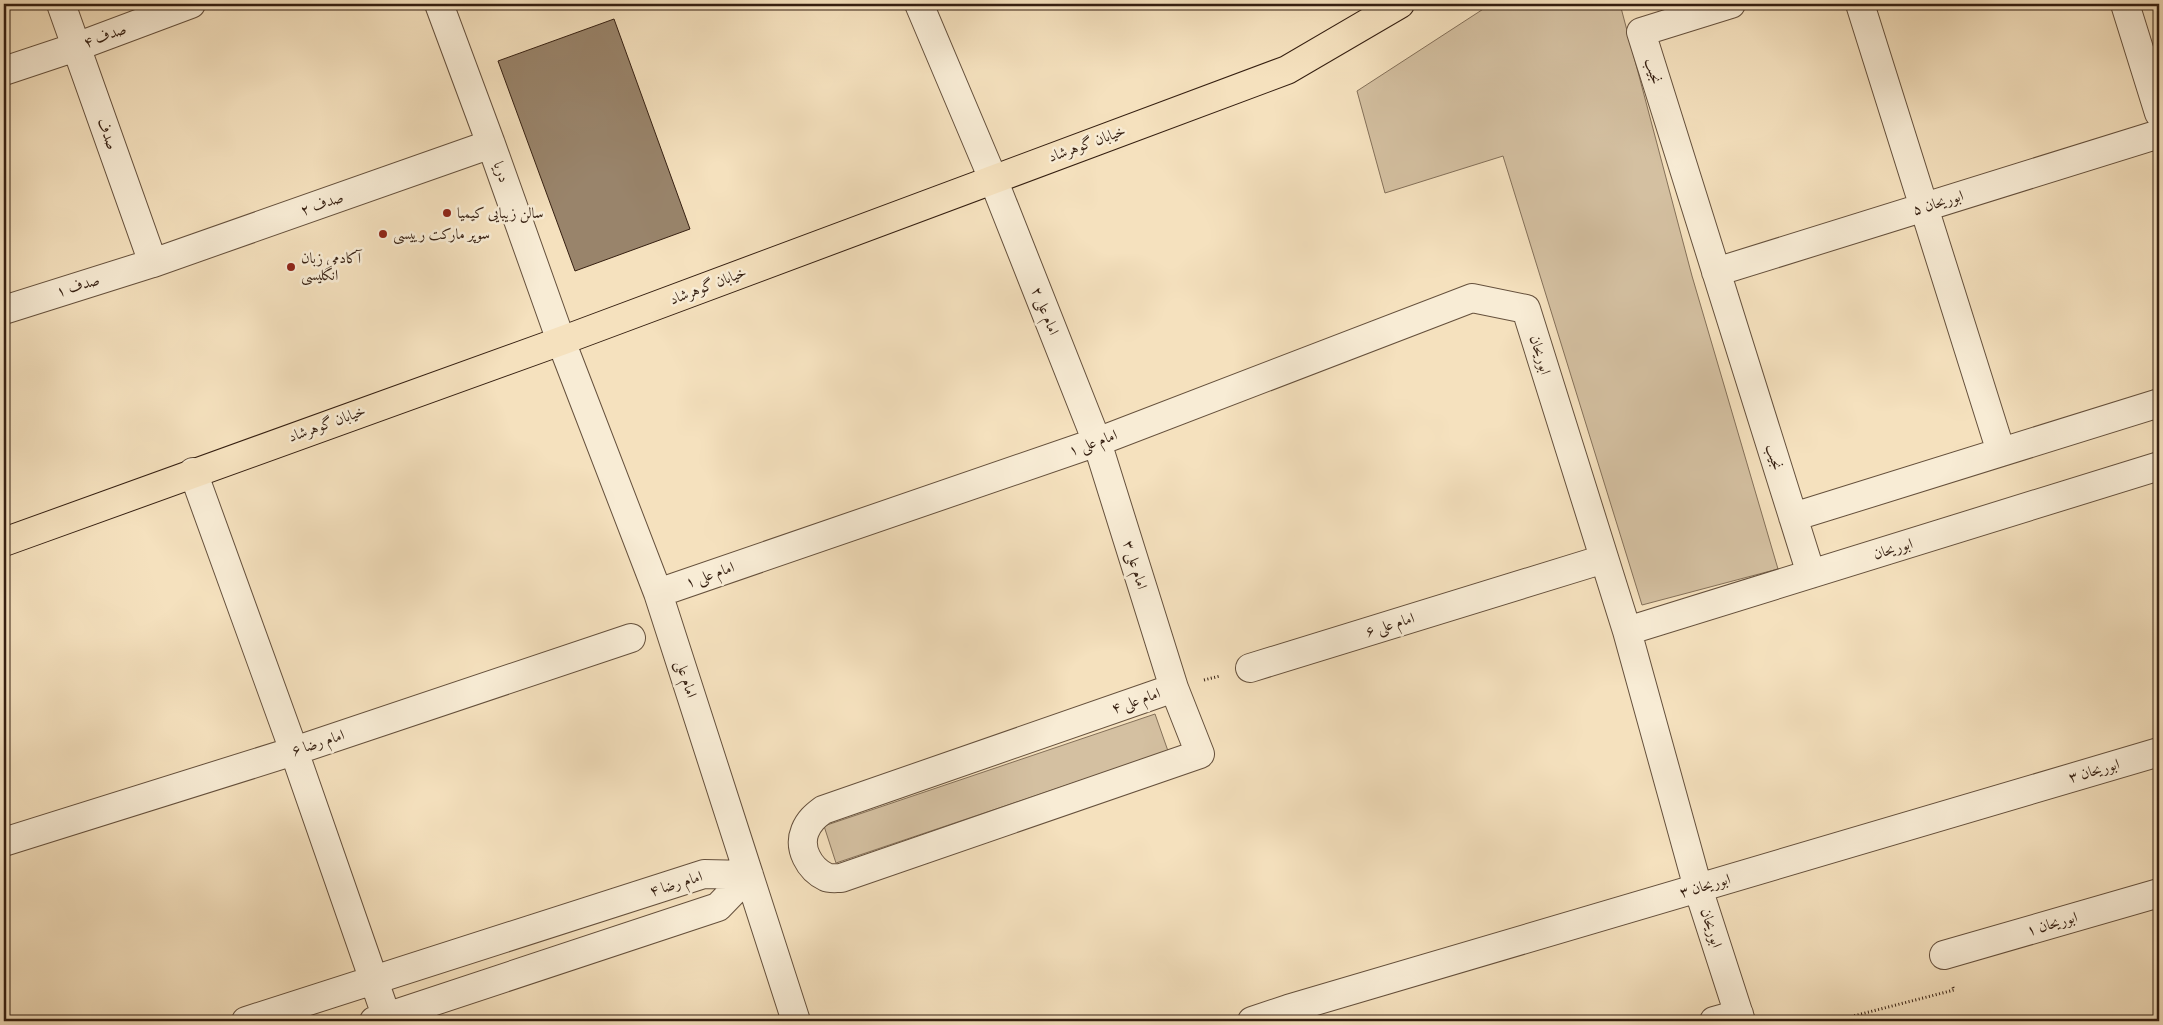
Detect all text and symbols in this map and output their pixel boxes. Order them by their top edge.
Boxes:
street label: صدف ۴ [81,19,129,53]
street label: نجیب [1640,56,1666,86]
street label: صدف [93,116,121,152]
street label: خیابان گوهرشاد [1046,121,1128,167]
street label: دریا [489,159,513,185]
street label: ابوریحان ۵ [1910,186,1966,220]
street label: صدف ۲ [298,188,346,220]
place label: سالن زیبایی کیمیا [457,204,544,223]
marker: سالن زیبایی کیمیا [441,207,453,219]
place label: سوپر مارکت رییسی [393,225,490,245]
marker: سوپر مارکت رییسی [377,228,389,240]
place label: آکادمی زبان انگلیسی [301,249,363,286]
marker: آکادمی زبان انگلیسی [285,261,297,273]
street label: خیابان گوهرشاد [667,263,749,309]
street label: صدف ۱ [54,270,102,302]
street label: امام علی ۲ [1024,284,1063,339]
street label: ابوریحان [1525,333,1555,377]
street label: خیابان گوهرشاد [286,401,368,447]
street label: امام علی ۱ [1066,425,1121,463]
street label: نجیب [1761,442,1787,472]
street label: ابوریحان [1871,534,1915,564]
street label: امام علی ۳ [1116,538,1151,593]
street label: امام علی ۱ [683,558,738,595]
street label: امام علی ۶ [1363,609,1418,644]
street label: امام علی [668,658,701,701]
street label: امام علی ۴ [1109,684,1164,721]
street label: امام رضا ۶ [289,726,348,763]
street label: ابوریحان ۳ [2066,755,2122,787]
street label: امام رضا ۴ [647,867,706,904]
street label: ابوریحان ۳ [1677,870,1733,902]
street label: ابوریحان [1696,906,1726,950]
street label: ابوریحان ۱ [2024,908,2080,940]

